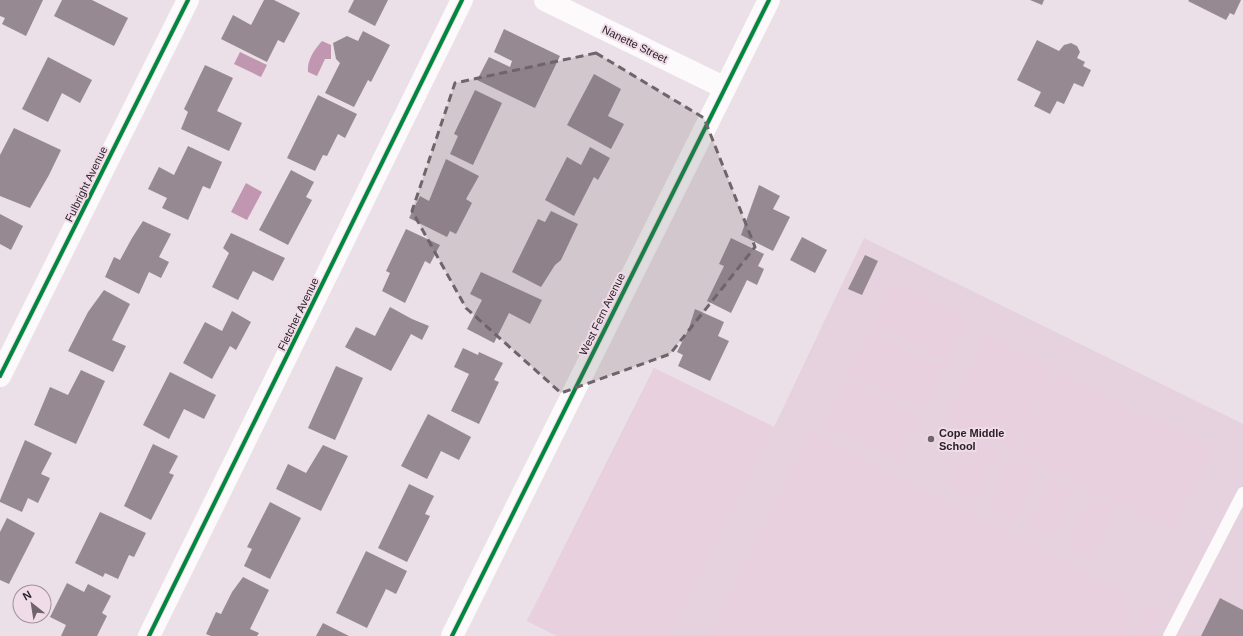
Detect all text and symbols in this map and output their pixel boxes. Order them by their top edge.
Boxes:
street label: Nanette Street [600,23,670,65]
street label: Fulbright Avenue [63,144,109,224]
street label: West Fern Avenue [577,271,627,357]
street label: Fletcher Avenue [275,276,321,352]
place label: Cope Middle School [939,427,1004,452]
marker: Cope Middle School [926,434,936,444]
north arrow [12,584,52,624]
text: N [21,588,33,603]

